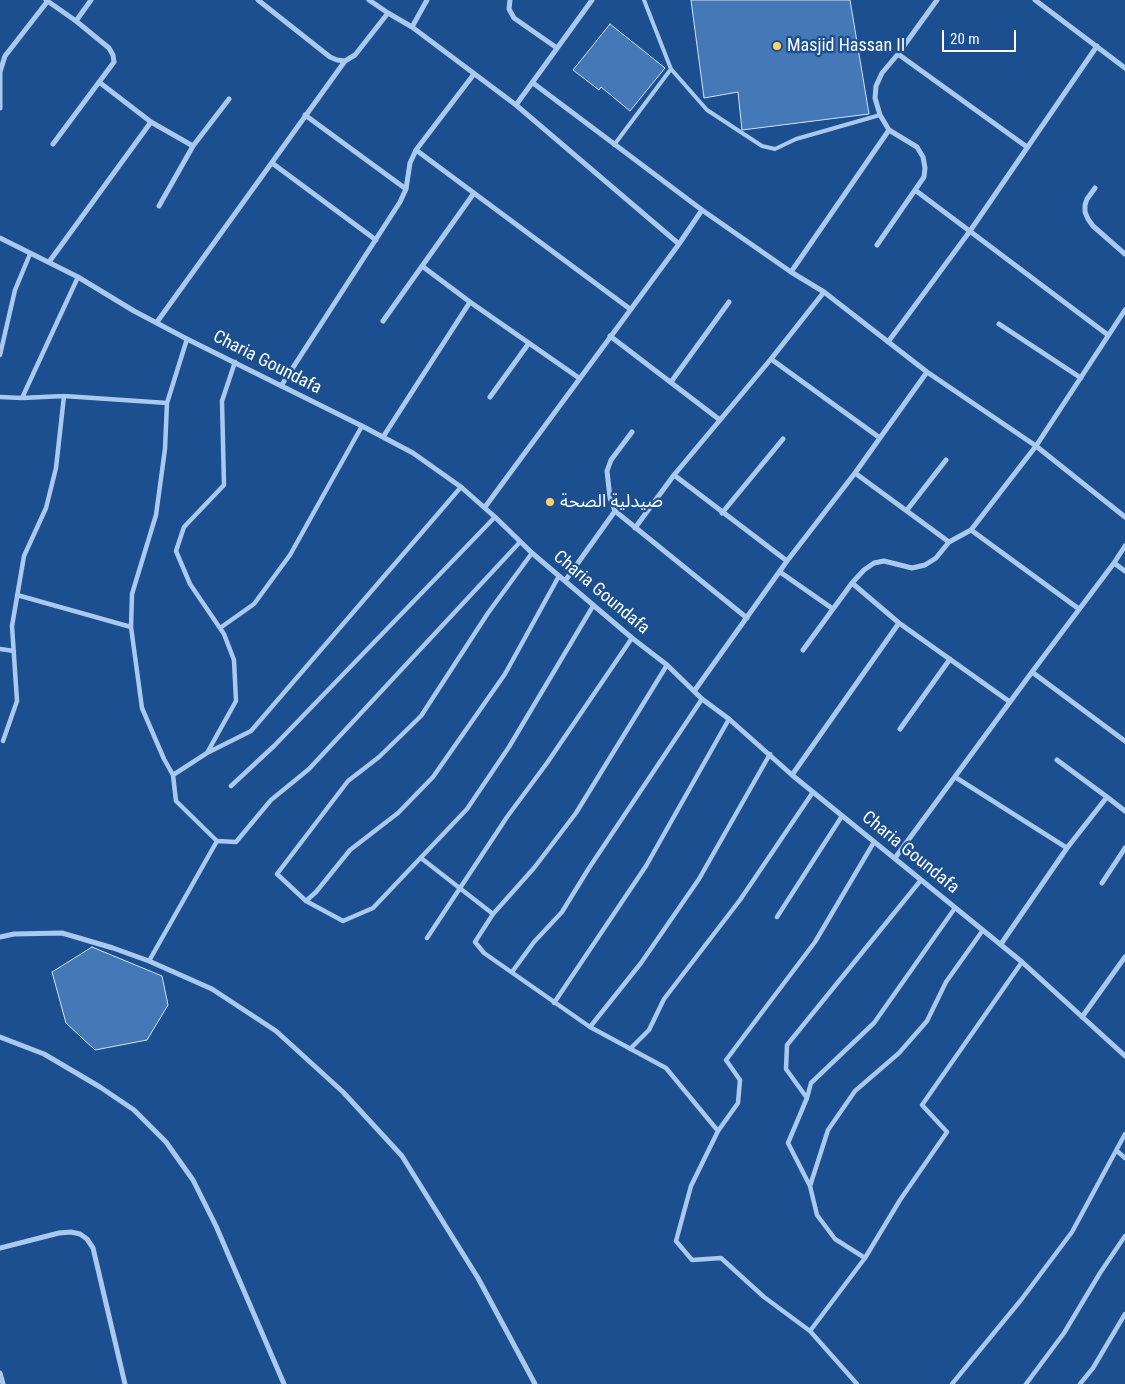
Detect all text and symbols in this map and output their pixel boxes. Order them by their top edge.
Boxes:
scale bar [945,20,1019,52]
text: 20 m [950,30,980,48]
place label: Masjid Hassan II [787,35,905,57]
marker: Masjid Hassan II [771,40,783,52]
street label: Charia Goundafa [209,326,325,400]
place label: صيدلية الصحة [560,491,663,513]
marker: صيدلية الصحة [544,496,556,508]
street label: Charia Goundafa [549,547,653,639]
street label: Charia Goundafa [857,807,963,899]

